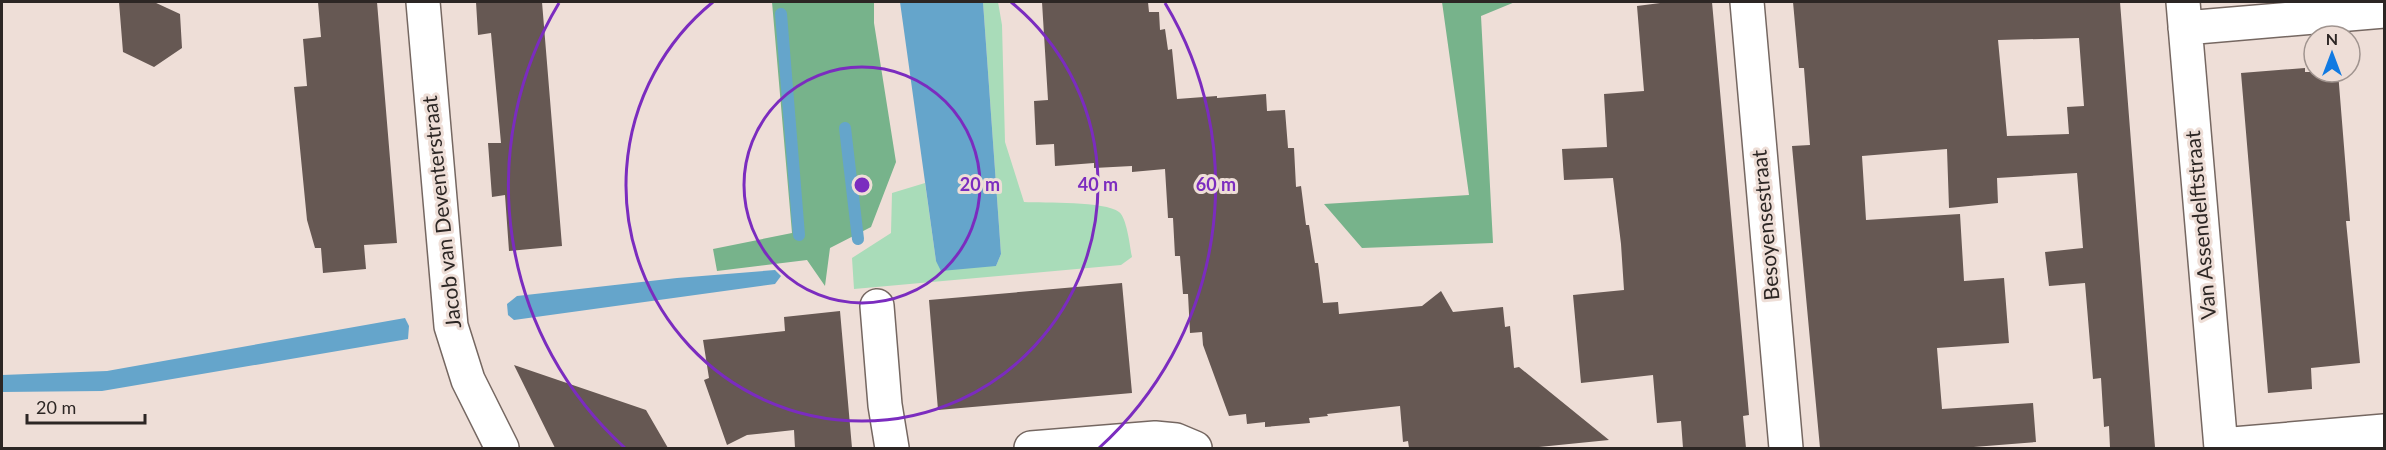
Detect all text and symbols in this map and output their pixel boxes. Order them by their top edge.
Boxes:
north arrow [2302,24,2362,84]
text: N [2326,29,2338,48]
street label: Jacob van Deventerstraat [416,94,465,330]
street label: Van Assendelftstraat [2179,129,2220,320]
street label: Besoyensestraat [1745,148,1784,301]
text: 20 m [960,173,1000,195]
text: 40 m [1078,173,1118,195]
text: 60 m [1196,173,1236,195]
centre of rings [852,175,872,195]
scale bar [27,387,146,425]
text: 20 m [36,396,76,418]

